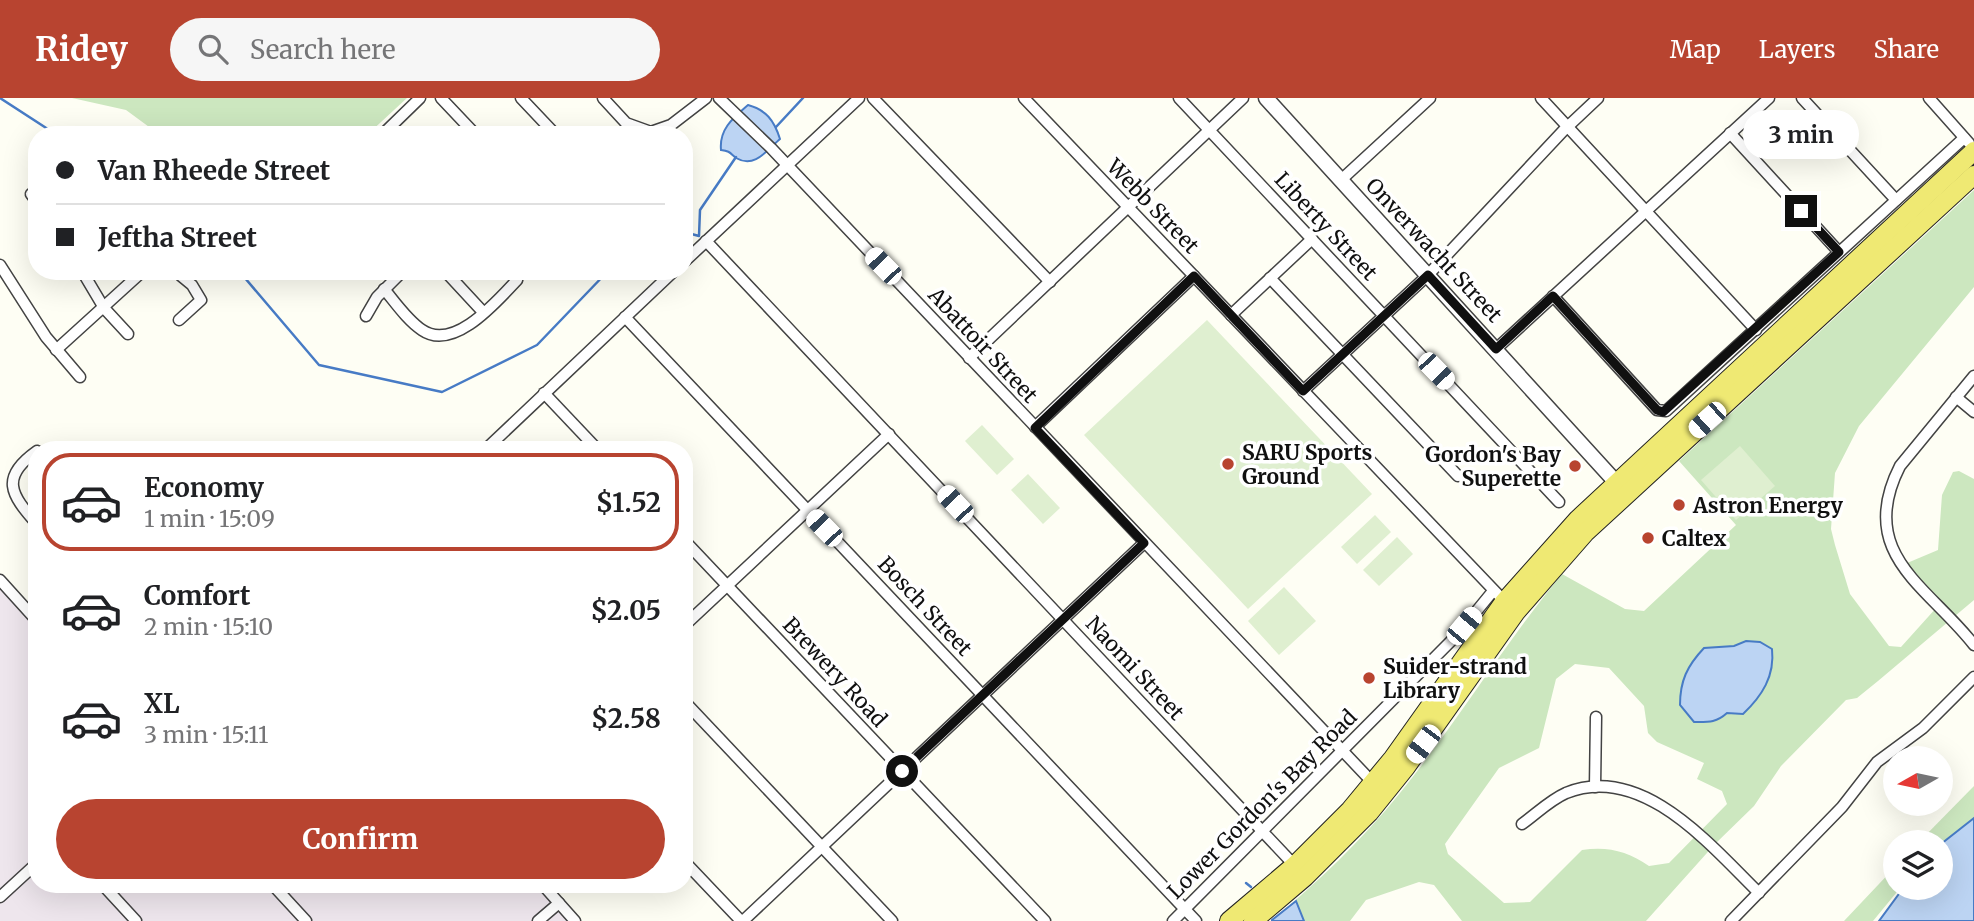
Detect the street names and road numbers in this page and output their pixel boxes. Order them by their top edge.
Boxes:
street label: Webb Street [1101,152,1205,259]
street label: Liberty Street [1269,166,1383,286]
street label: Onverwacht Street [1360,172,1508,328]
street label: Abattoir Street [922,281,1043,408]
street label: Bosch Street [872,551,978,661]
street label: Naomi Street [1080,610,1190,726]
street label: Brewery Road [777,611,893,733]
street label: Lower Gordon's Bay Road [1162,703,1363,904]

